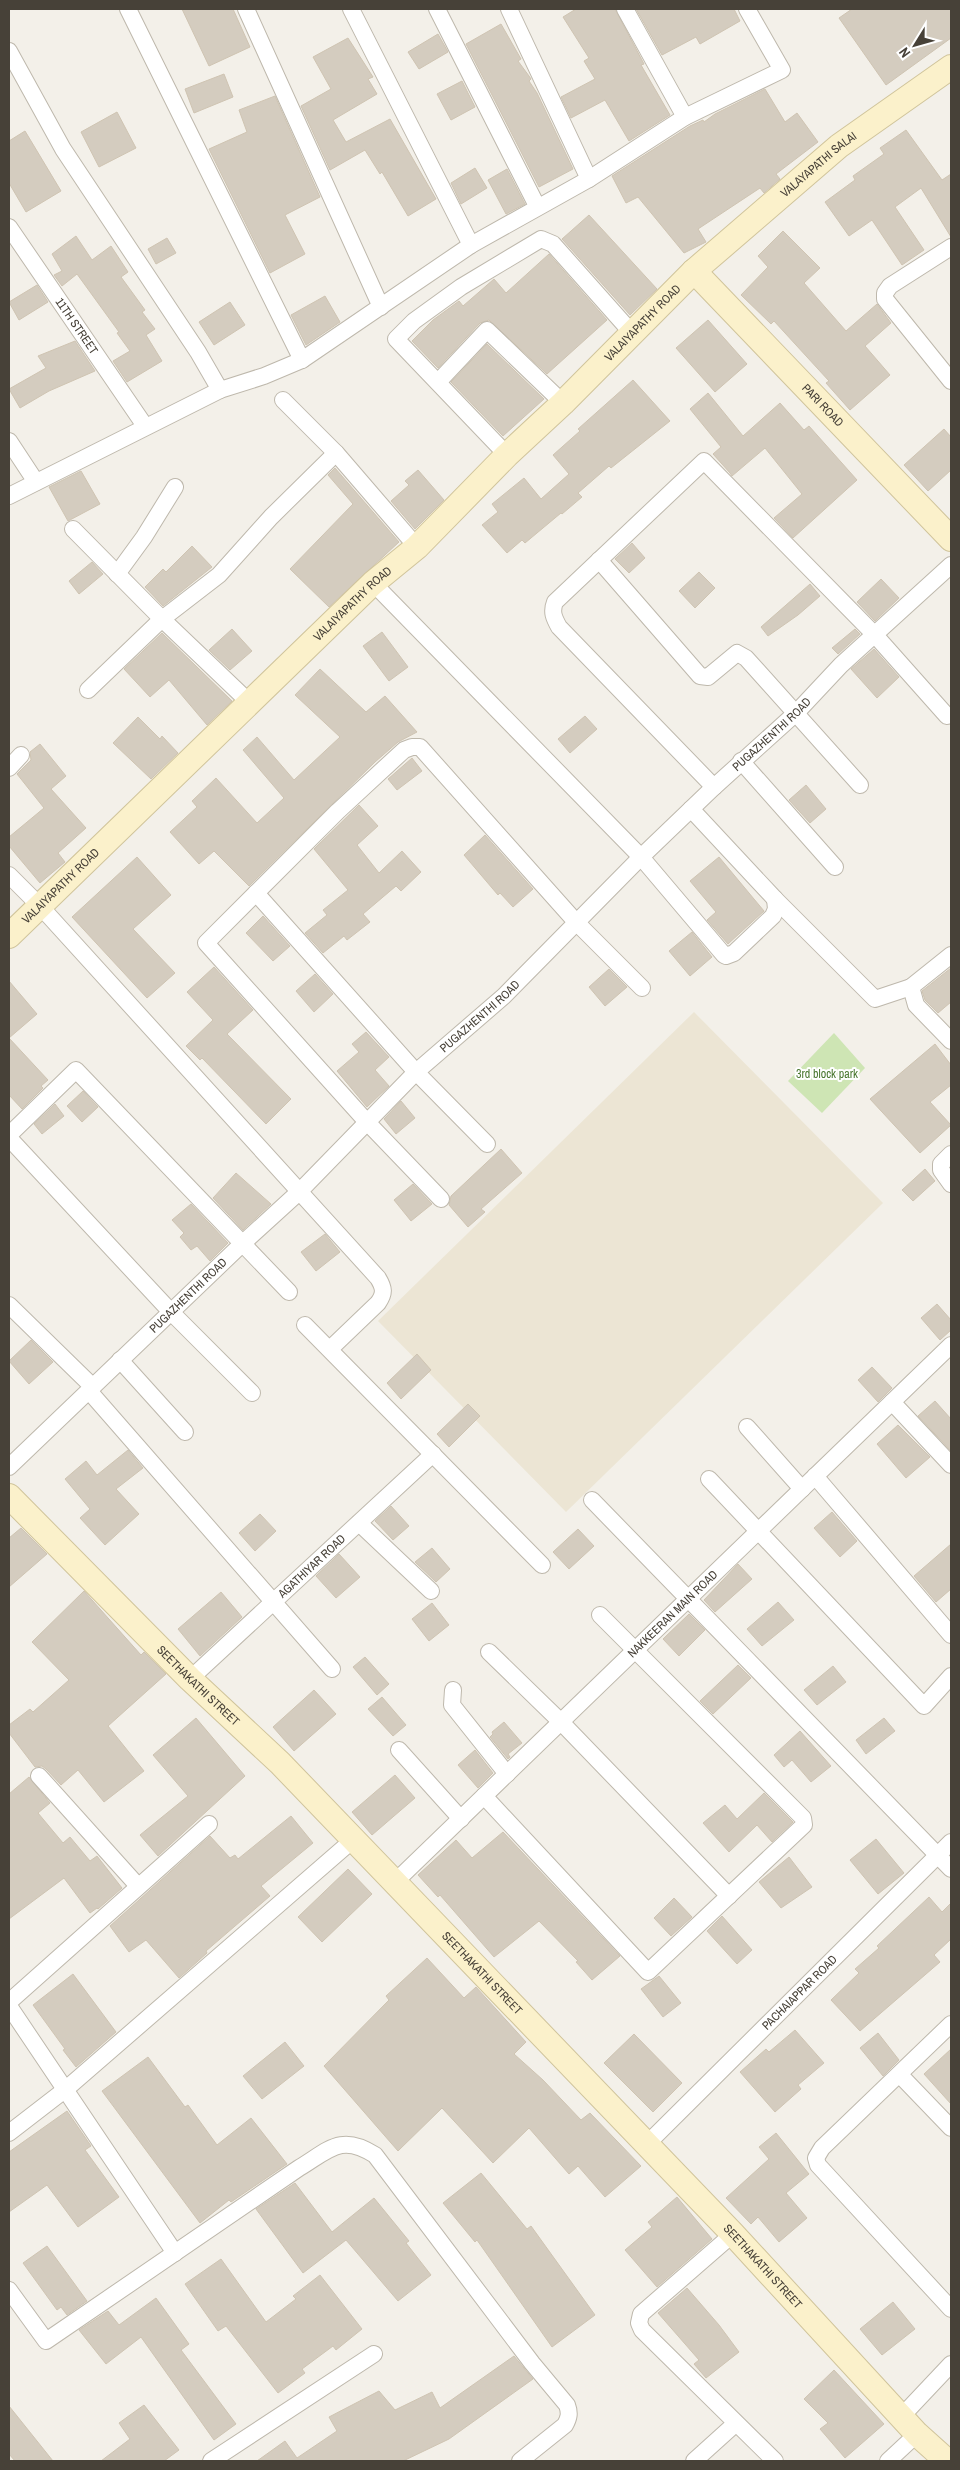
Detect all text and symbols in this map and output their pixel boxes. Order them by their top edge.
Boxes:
north arrow [890,20,940,70]
text: N [895,44,914,62]
street label: VALAYAPATHI SALAI [777,128,860,201]
street label: VALAIYAPATHY ROAD [601,281,684,365]
street label: 11TH STREET [52,295,102,357]
street label: PARI ROAD [798,380,847,430]
street label: VALAIYAPATHY ROAD [310,563,395,645]
street label: PUGAZHENTHI ROAD [729,694,815,775]
street label: VALAIYAPATHY ROAD [18,845,103,927]
street label: PUGAZHENTHI ROAD [436,977,523,1056]
park label: 3rd block park [796,1066,858,1082]
street label: PUGAZHENTHI ROAD [146,1255,230,1336]
street label: AGATHIYAR ROAD [274,1531,349,1602]
street label: NAKKEERAN MAIN ROAD [624,1567,721,1661]
street label: SEETHAKATHI STREET [153,1642,243,1729]
street label: SEETHAKATHI STREET [438,1928,526,2018]
street label: PACHAIAPPAR ROAD [758,1952,841,2033]
street label: SEETHAKATHI STREET [720,2221,806,2312]

